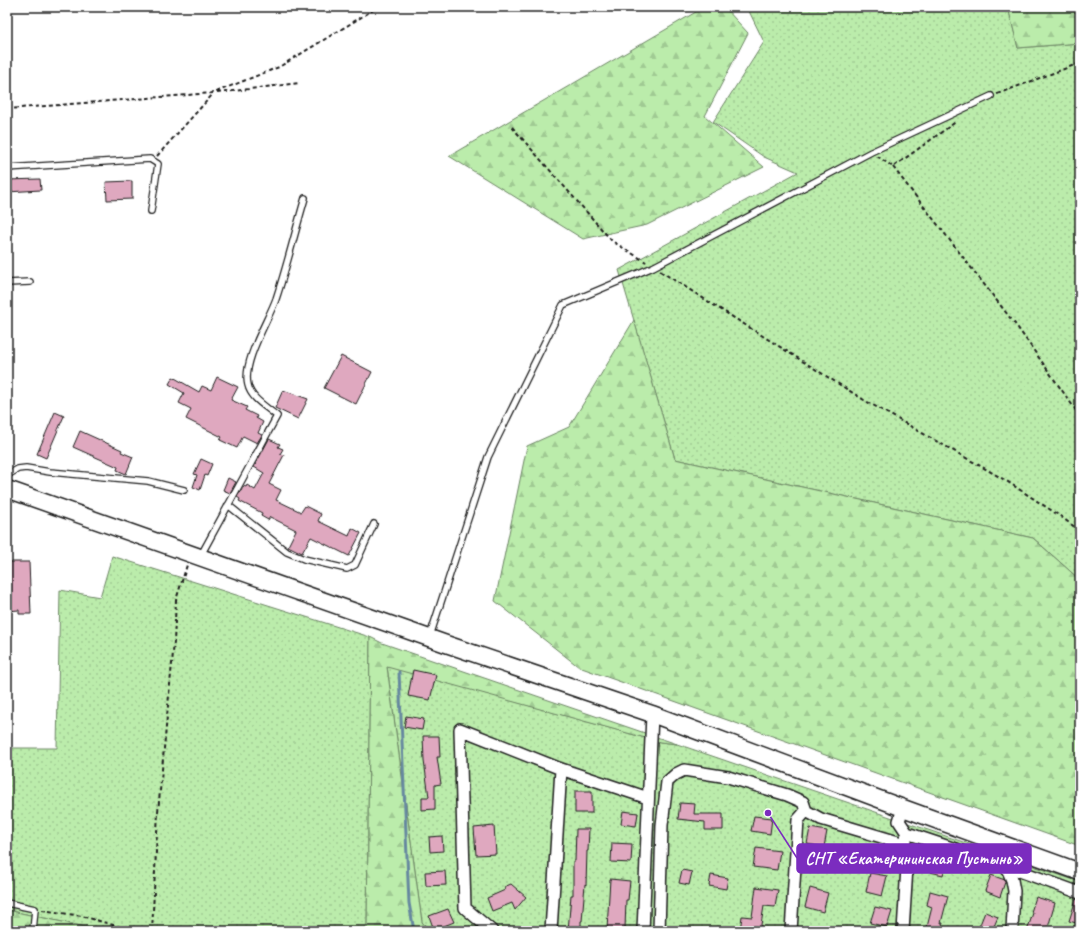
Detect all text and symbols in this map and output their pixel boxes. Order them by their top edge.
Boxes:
callout: СНТ «Екатерининская Пустынь» [797,844,1031,873]
text: СНТ «Екатерининская Пустынь» [805,848,1023,869]

